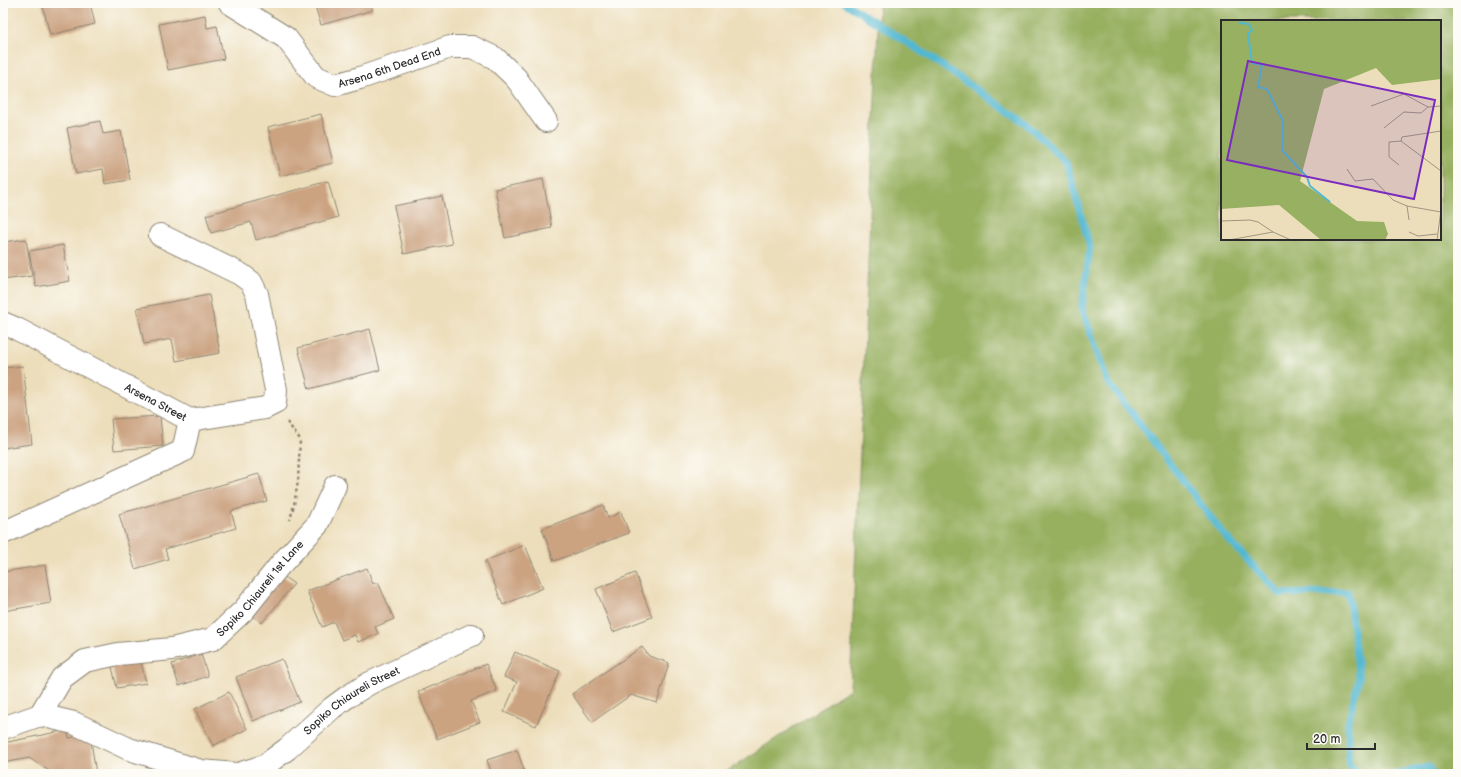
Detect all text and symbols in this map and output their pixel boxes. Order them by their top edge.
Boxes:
inset map [1221,20,1441,240]
street label: Arsena 6th Dead End [337,45,442,91]
street label: Arsena Street [122,381,189,424]
street label: Sopiko Chiaureli 1st Lane [214,538,307,639]
street label: Sopiko Chiaureli Street [301,664,402,738]
scale bar [1307,725,1375,751]
text: 20 m [1313,732,1340,747]

